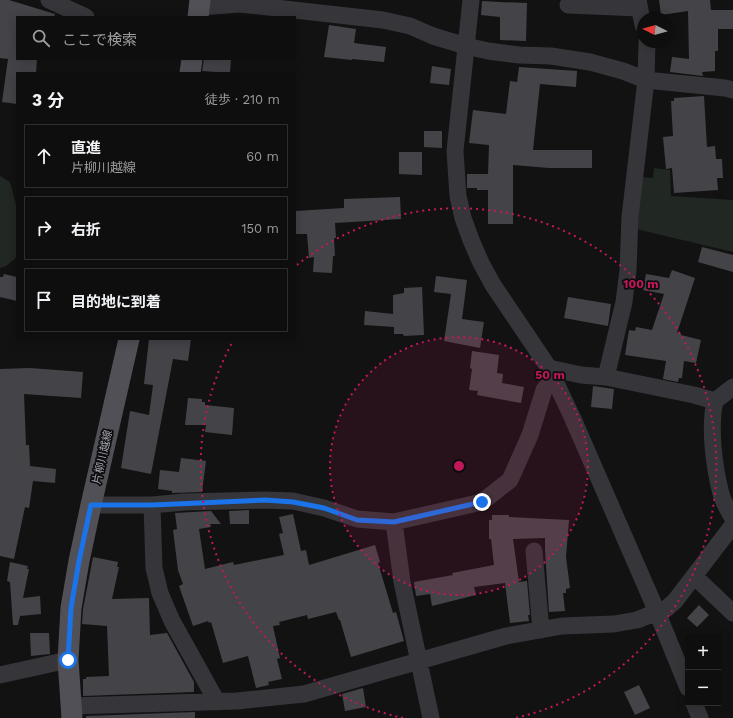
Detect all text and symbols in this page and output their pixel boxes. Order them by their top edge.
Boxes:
north arrow [637,12,673,48]
search box [16,16,296,60]
icon: search [30,27,52,49]
text: ここで検索 [62,31,137,49]
text: 3 分 [32,90,64,110]
text: 徒歩 · 210 m [205,92,280,107]
text: 直進 [71,139,101,157]
icon: ahead [33,145,55,167]
text: 60 m [246,149,279,164]
text: 片柳川越線 [71,160,136,175]
icon: right [33,217,55,239]
text: 右折 [71,221,101,239]
text: 150 m [241,221,279,236]
text: 100 m [623,277,659,291]
icon: arrive [33,289,55,311]
text: 目的地に到着 [71,293,161,311]
text: 50 m [535,368,565,382]
street label: 片柳川越線 [90,429,115,485]
centre of rings [452,459,466,473]
route end [473,493,491,511]
map controls [685,634,721,706]
button: + [685,634,721,670]
route start [59,651,77,669]
button: − [685,670,721,706]

